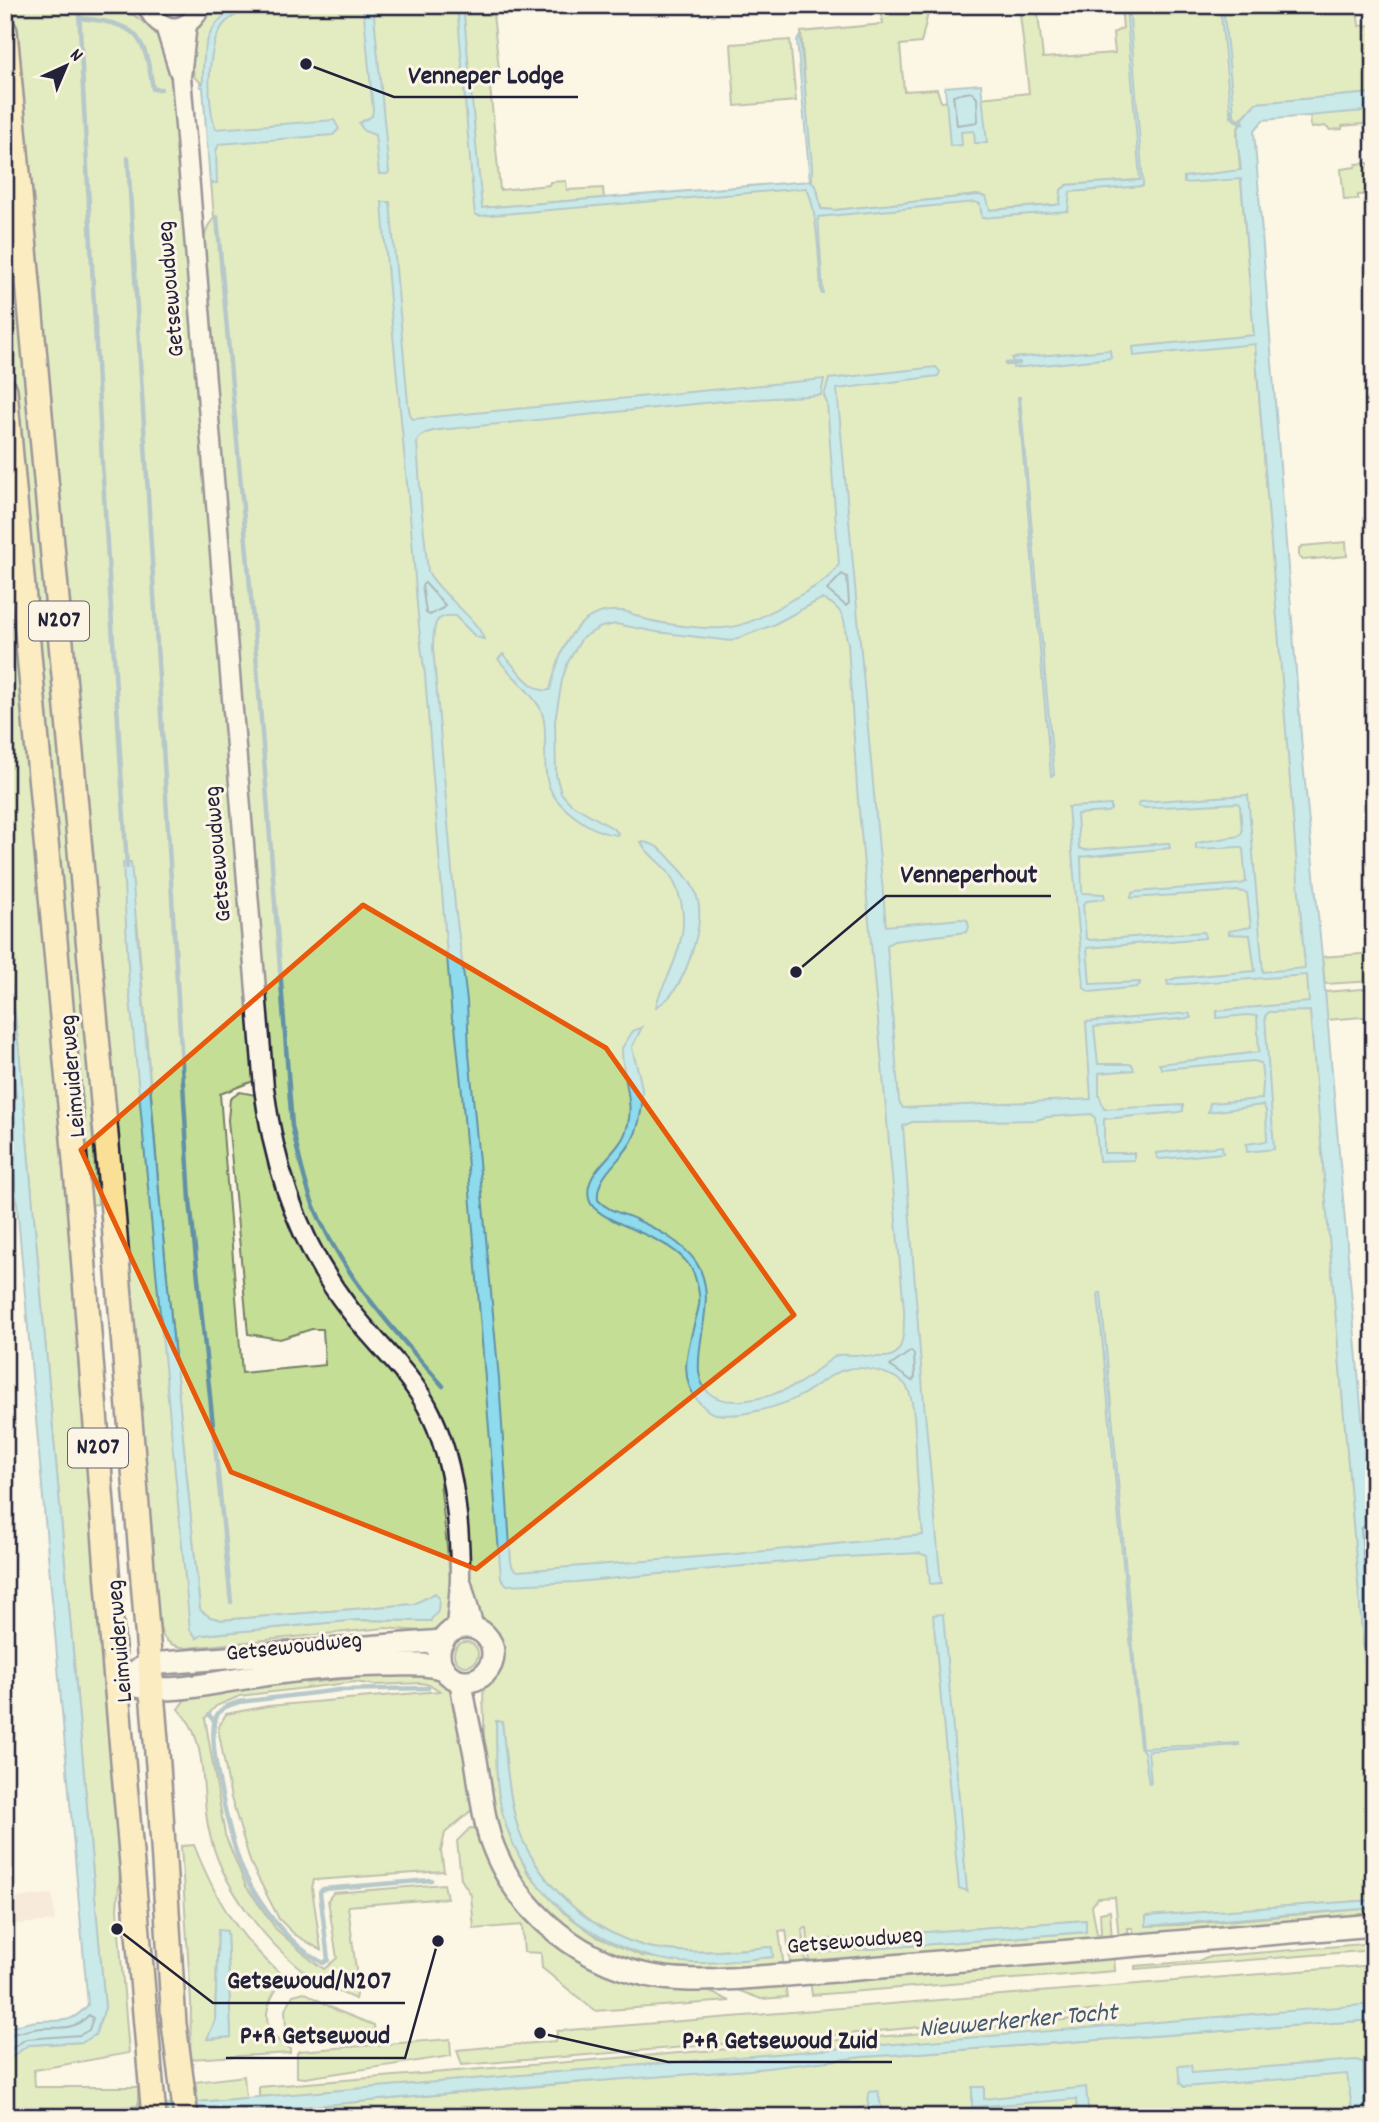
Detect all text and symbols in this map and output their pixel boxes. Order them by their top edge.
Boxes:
north arrow [32,32,102,102]
text: N [63,43,88,69]
callout: Venneper Lodge [394,50,578,97]
text: Venneper Lodge [408,59,564,96]
street label: Getsewoudweg [149,220,195,358]
road number: N207 [29,601,89,640]
street label: Getsewoudweg [196,785,242,923]
callout: Venneperhout [886,849,1051,896]
text: Venneperhout [901,858,1038,895]
street label: Leimuiderweg [52,1013,96,1139]
road number: N207 [68,1428,128,1468]
street label: Leimuiderweg [99,1578,143,1704]
street label: Getsewoudweg [224,1624,364,1672]
street label: Getsewoudweg [786,1919,924,1965]
callout: Getsewoud/N207 [213,1956,405,2003]
text: Getsewoud/N207 [227,1964,391,2001]
water label: Nieuwerkerker Tocht [917,1995,1121,2049]
callout: P+R Getsewoud [226,2011,405,2058]
callout: P+R Getsewoud Zuid [668,2015,892,2062]
text: P+R Getsewoud [240,2019,390,2056]
text: P+R Getsewoud Zuid [682,2024,878,2061]

